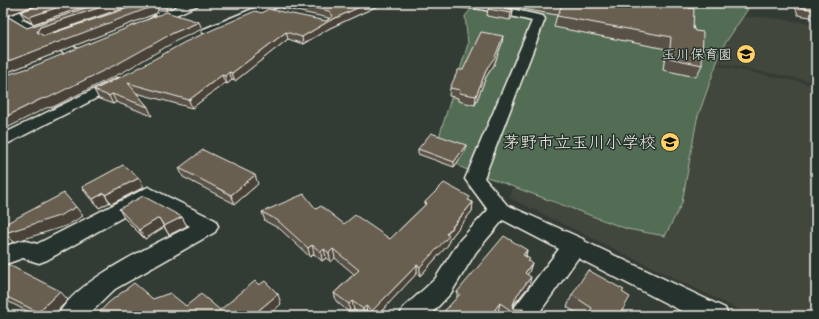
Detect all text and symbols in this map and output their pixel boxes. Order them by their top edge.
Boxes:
school or university icon: 玉川保育園 [735,43,757,65]
place label: 玉川保育園 [662,46,732,63]
school or university icon: 茅野市立玉川小学校 [659,131,681,153]
place label: 茅野市立玉川小学校 [503,132,656,153]

